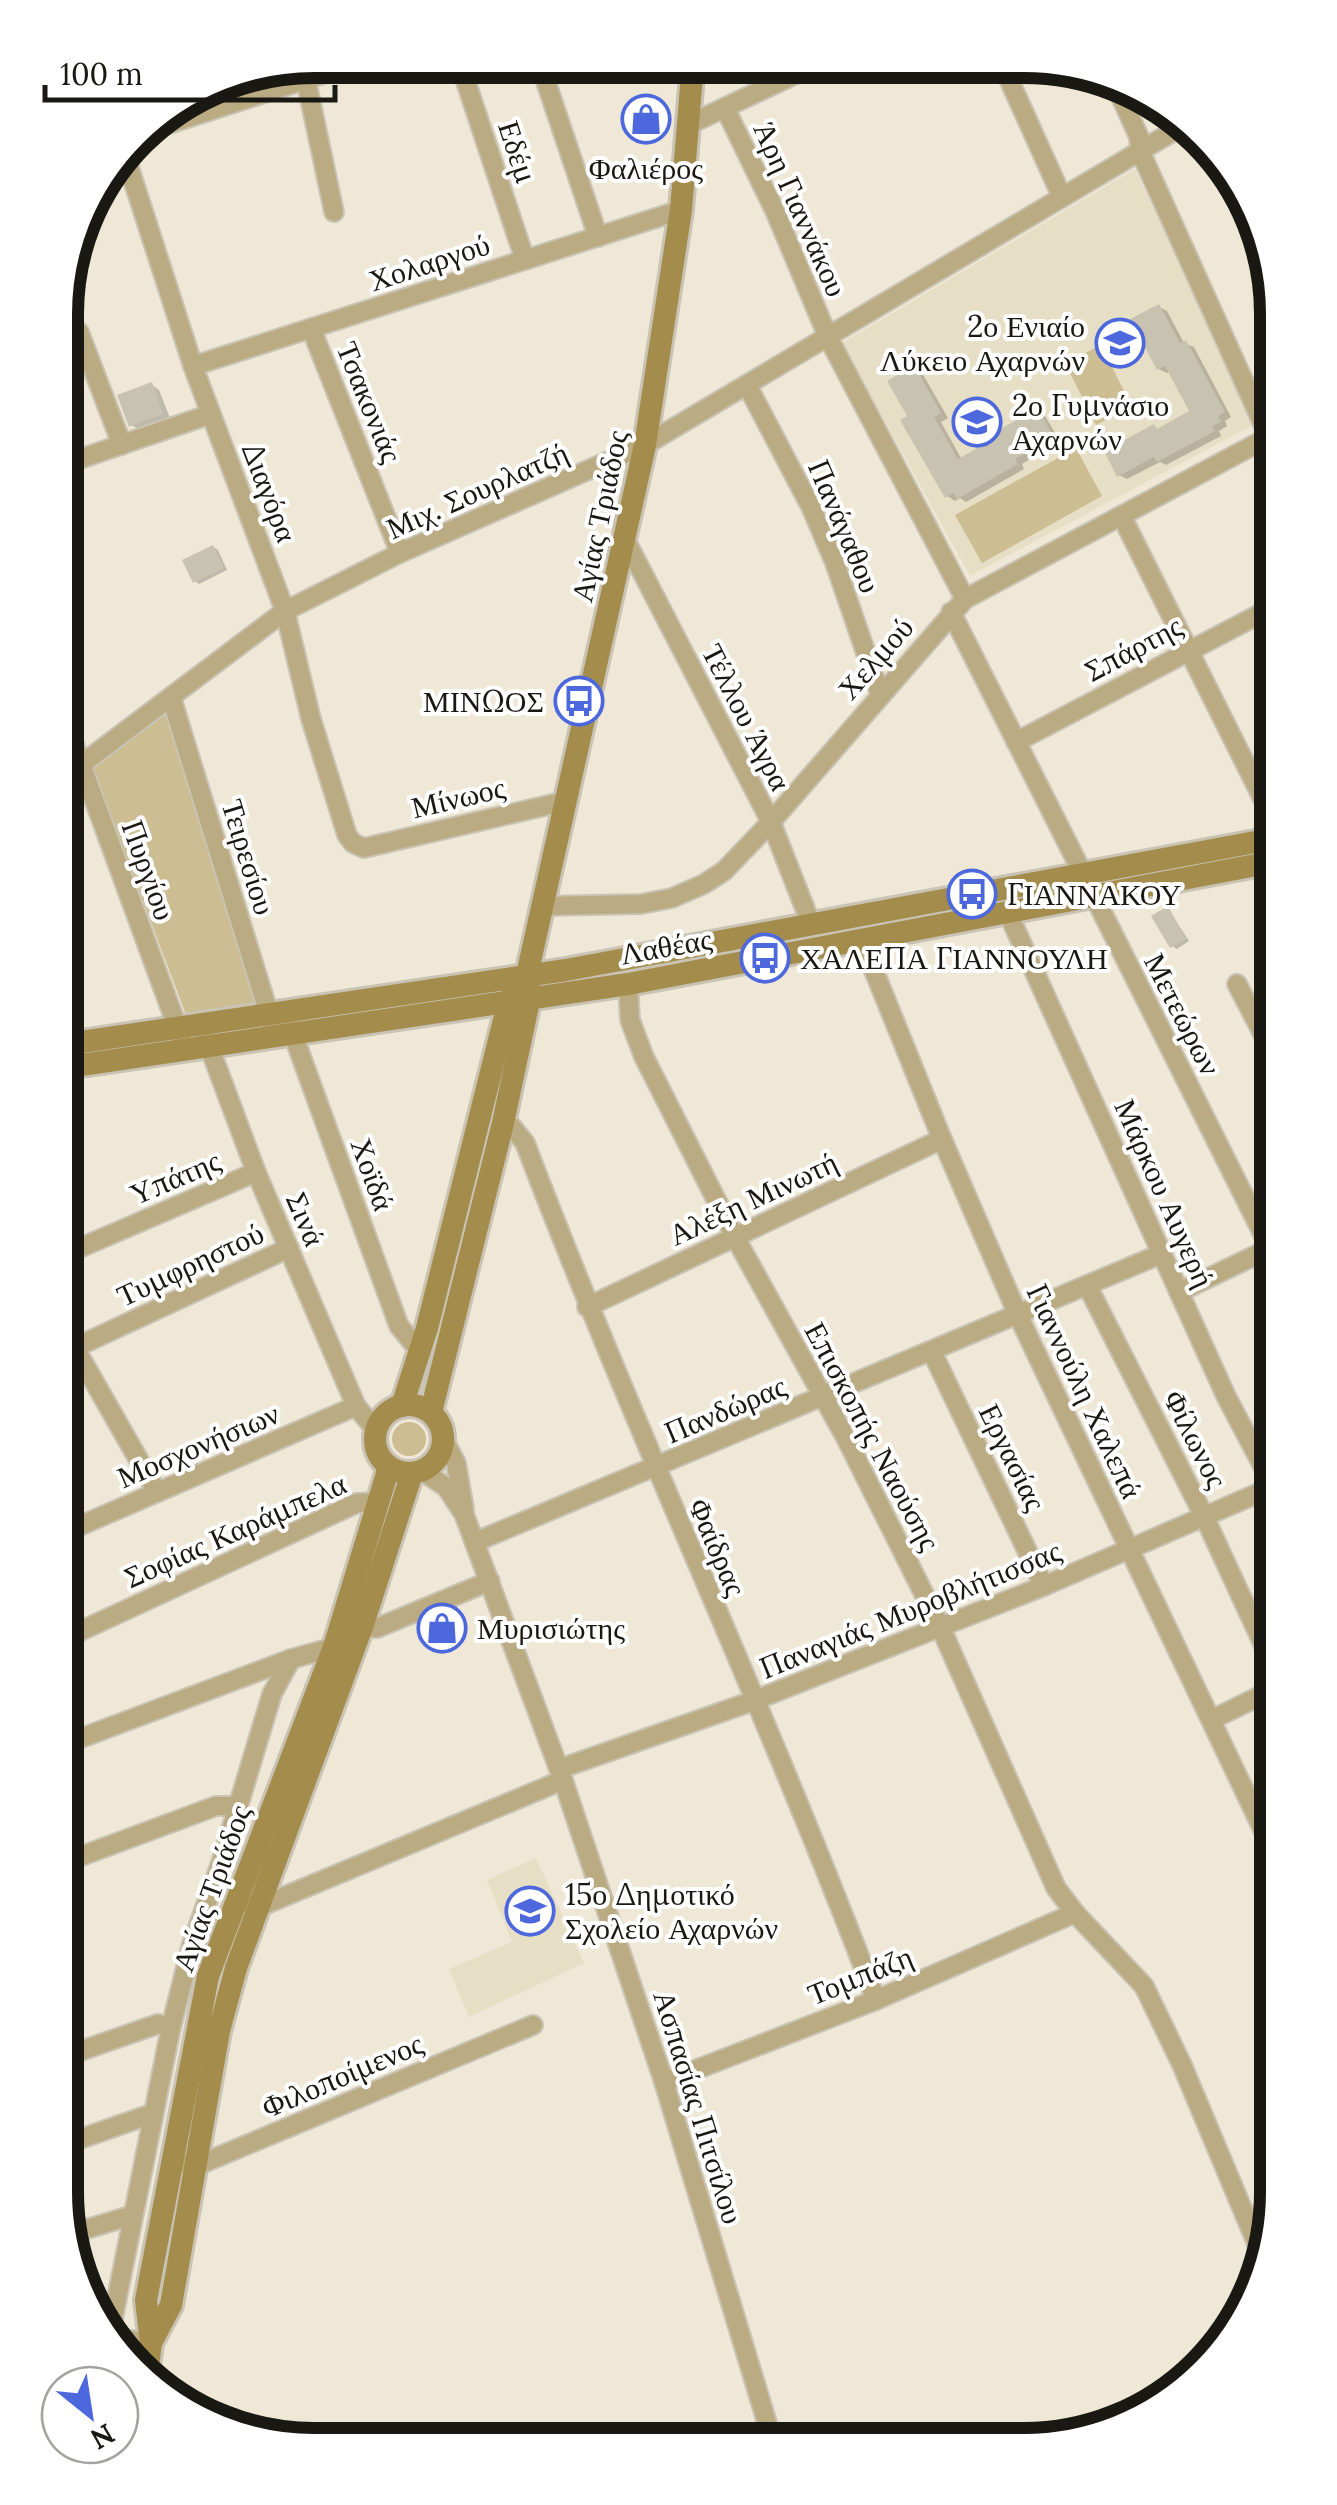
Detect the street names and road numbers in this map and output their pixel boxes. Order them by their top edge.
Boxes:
street label: Εδέμ [490,116,546,188]
street label: Άρη Γιαννάκου [745,116,857,302]
street label: Χολαργού [364,225,494,299]
street label: Τσακονιάς [329,336,411,468]
street label: Αγίας Τριάδος [562,427,636,605]
street label: Μιχ. Σουρλατζή [380,433,574,547]
street label: Διαγόρα [234,437,306,547]
street label: Πανάγαθου [800,454,890,598]
street label: Σπάρτης [1078,606,1188,689]
street label: Χελμού [829,609,921,707]
street label: Τέλλου Άγρα [694,637,800,797]
street label: Μίνωος [407,768,509,826]
street label: Τειρεσίου [213,795,285,919]
street label: Πυργίου [113,815,185,925]
street label: Λαθέας [617,919,715,973]
street label: Μετεώρων [1136,947,1230,1081]
street label: Μάρκου Αυγερή [1107,1093,1223,1293]
street label: Χοϊδά [342,1132,404,1216]
street label: Υπάτης [124,1141,226,1213]
street label: Αλέξη Μινωτή [663,1142,843,1254]
street label: Σινά [278,1186,334,1252]
street label: Τυμφρηστού [111,1213,269,1315]
street label: Γιαννούλη Χαλεπά [1019,1278,1152,1505]
street label: Επισκοπής Ναούσης [797,1315,949,1557]
street label: Πανδώρας [658,1366,792,1452]
street label: Φίλωνος [1155,1384,1237,1494]
street label: Μοσχονήσιων [111,1394,285,1496]
street label: Εργασίας [971,1397,1055,1517]
street label: Σοφίας Καράμπελα [118,1464,352,1596]
street label: Φαίδρας [681,1492,756,1602]
street label: Παναγιάς Μυροβλήτισσας [754,1531,1066,1687]
street label: Αγίας Τριάδος [163,1799,259,1977]
street label: Τομπάζη [802,1937,918,2013]
street label: Ασπασίας Πιτσίλου [645,1986,753,2228]
street label: Φιλοποίμενος [256,2024,428,2126]

